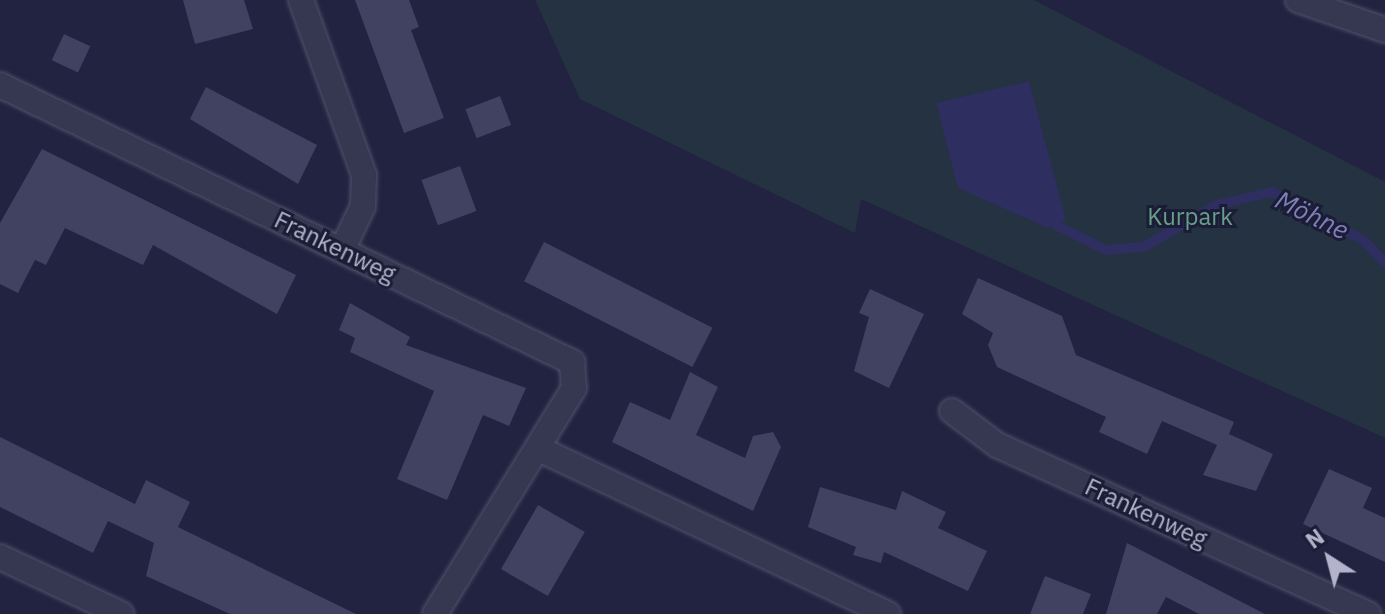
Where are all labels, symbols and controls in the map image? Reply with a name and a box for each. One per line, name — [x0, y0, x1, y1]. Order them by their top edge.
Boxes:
water label: Möhne — [1270, 184, 1354, 246]
park label: Kurpark — [1147, 203, 1233, 231]
street label: Frankenweg — [270, 205, 400, 289]
street label: Frankenweg — [1080, 472, 1212, 554]
north arrow — [1289, 518, 1369, 598]
text: N — [1300, 522, 1330, 555]

